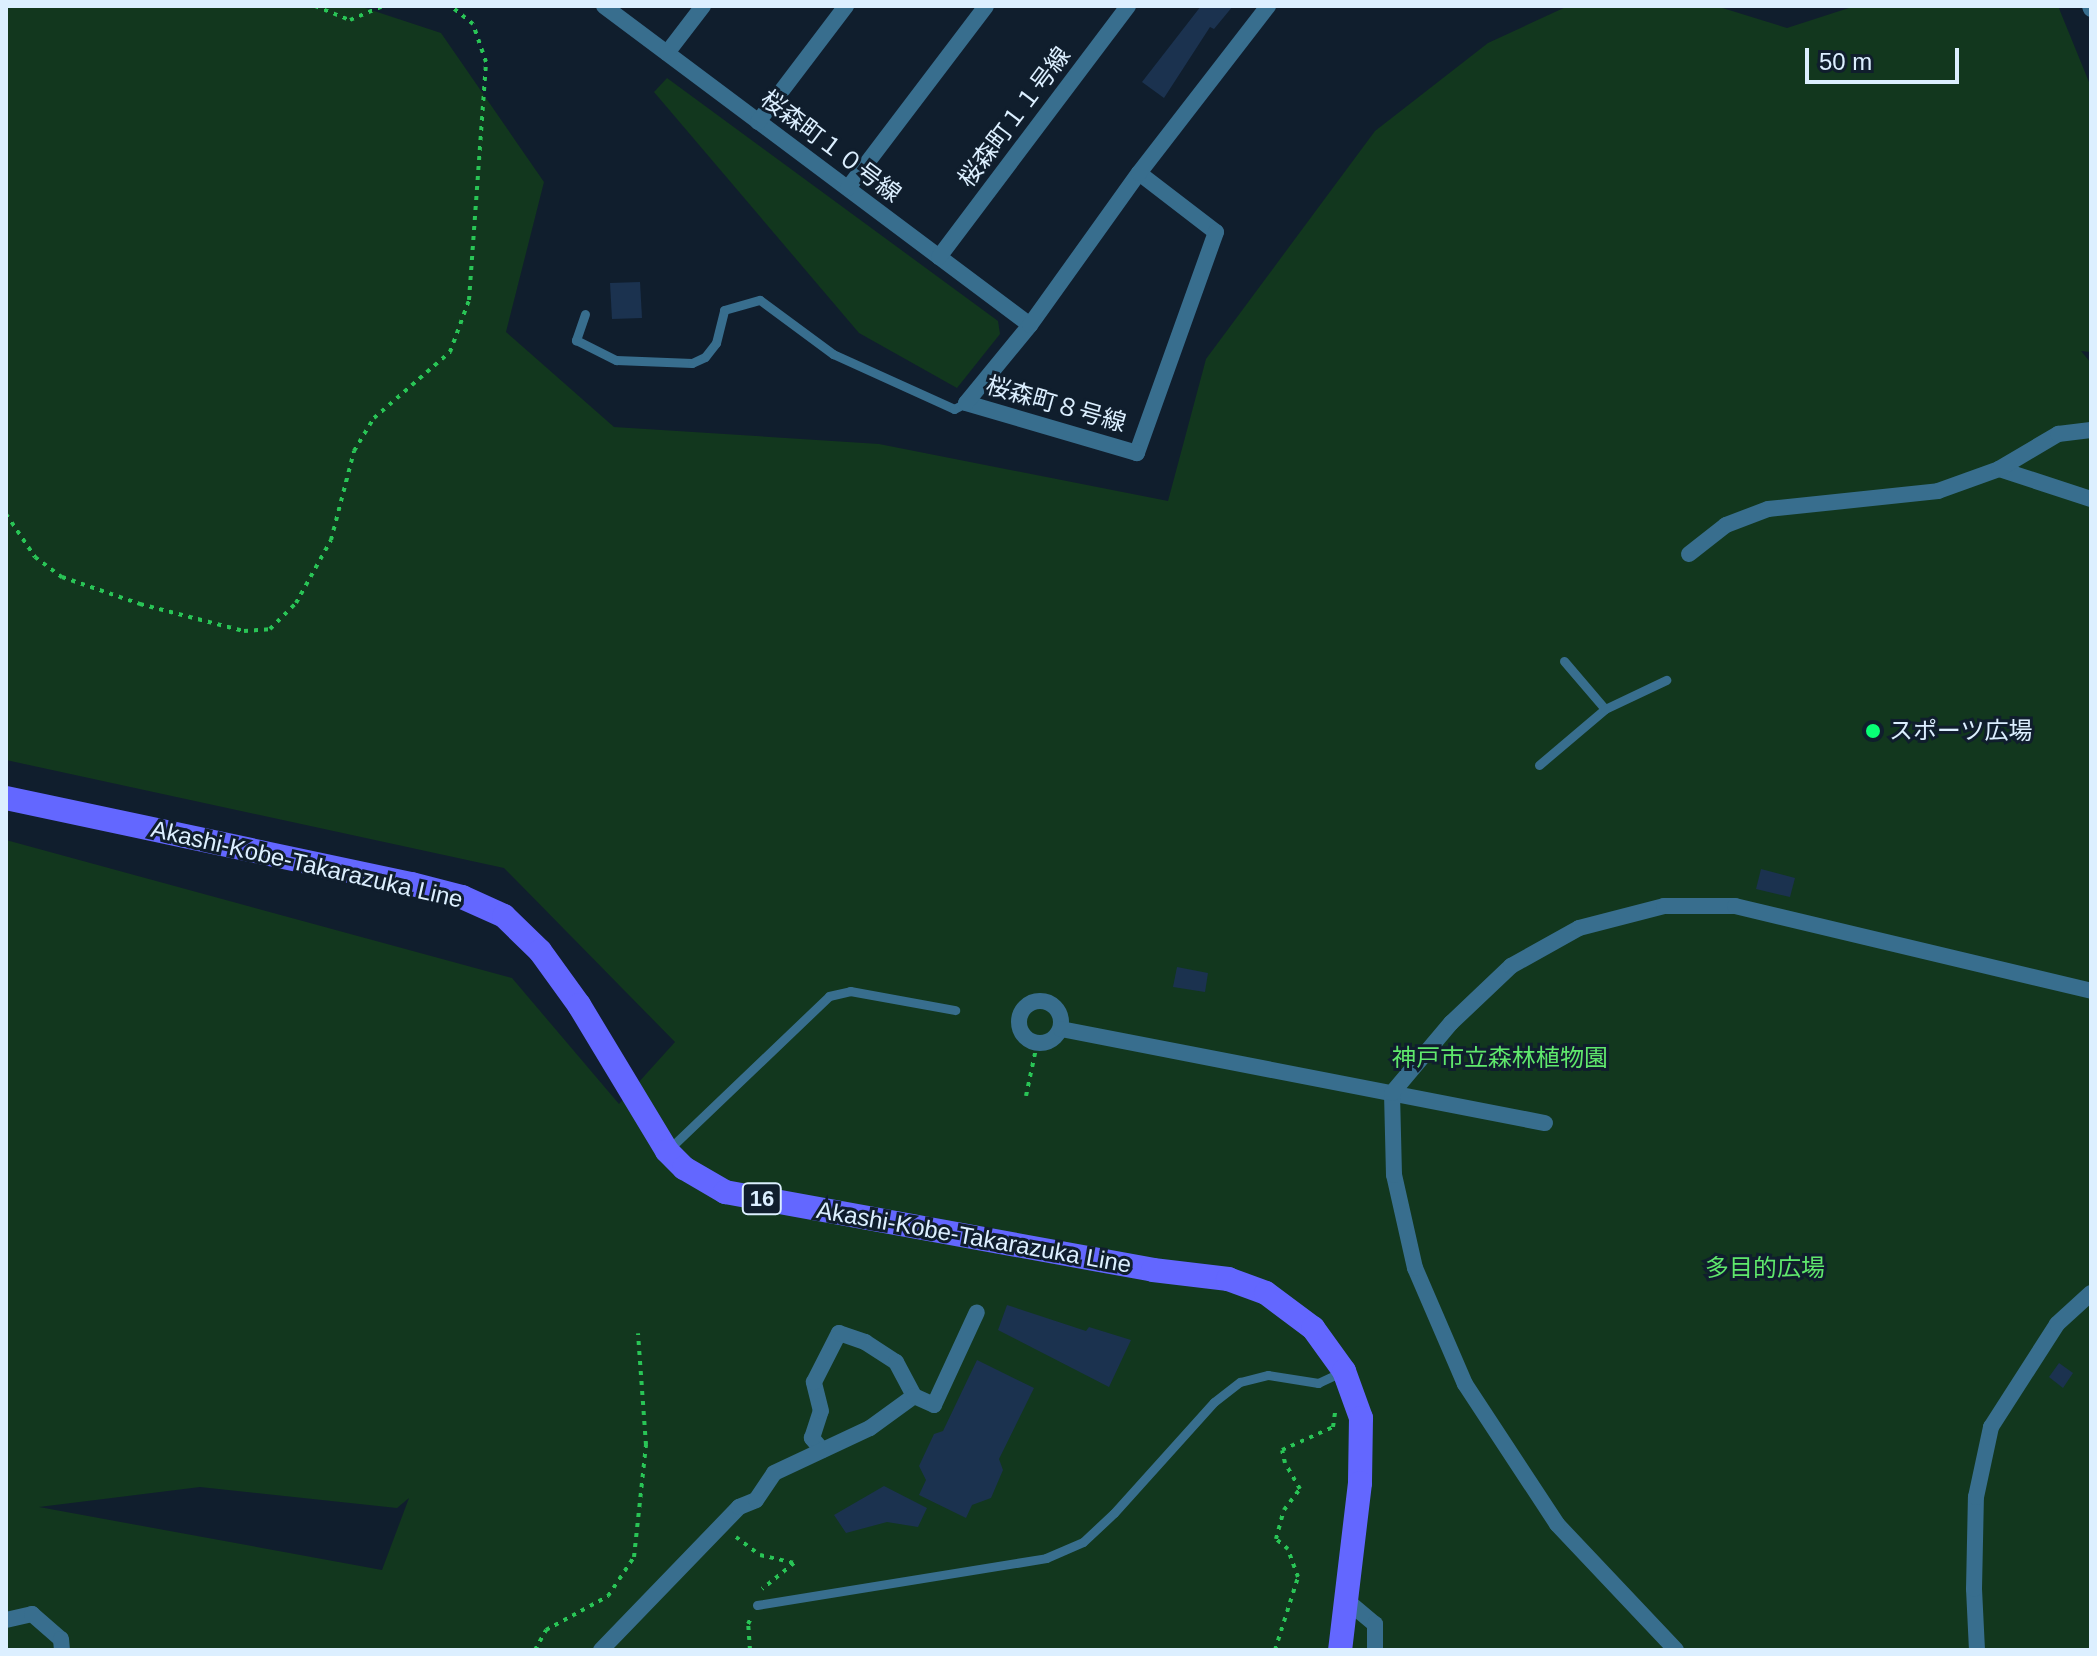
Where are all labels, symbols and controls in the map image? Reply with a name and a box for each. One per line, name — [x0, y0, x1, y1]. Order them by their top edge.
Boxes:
scale bar — [1809, 32, 1963, 82]
street label: 桜森町１１号線 — [952, 41, 1076, 193]
text: 50 m — [1819, 48, 1872, 75]
street label: 桜森町１０号線 — [755, 84, 907, 208]
street label: 桜森町８号線 — [983, 370, 1129, 438]
place label: スポーツ広場 — [1889, 717, 2033, 745]
marker: スポーツ広場 — [1864, 722, 1882, 740]
street label: Akashi-Kobe-Takarazuka Line — [148, 814, 466, 914]
park label: 神戸市立森林植物園 — [1392, 1044, 1608, 1072]
road number: 16 — [740, 1181, 784, 1217]
street label: Akashi-Kobe-Takarazuka Line — [814, 1195, 1134, 1279]
park label: 多目的広場 — [1705, 1254, 1825, 1282]

